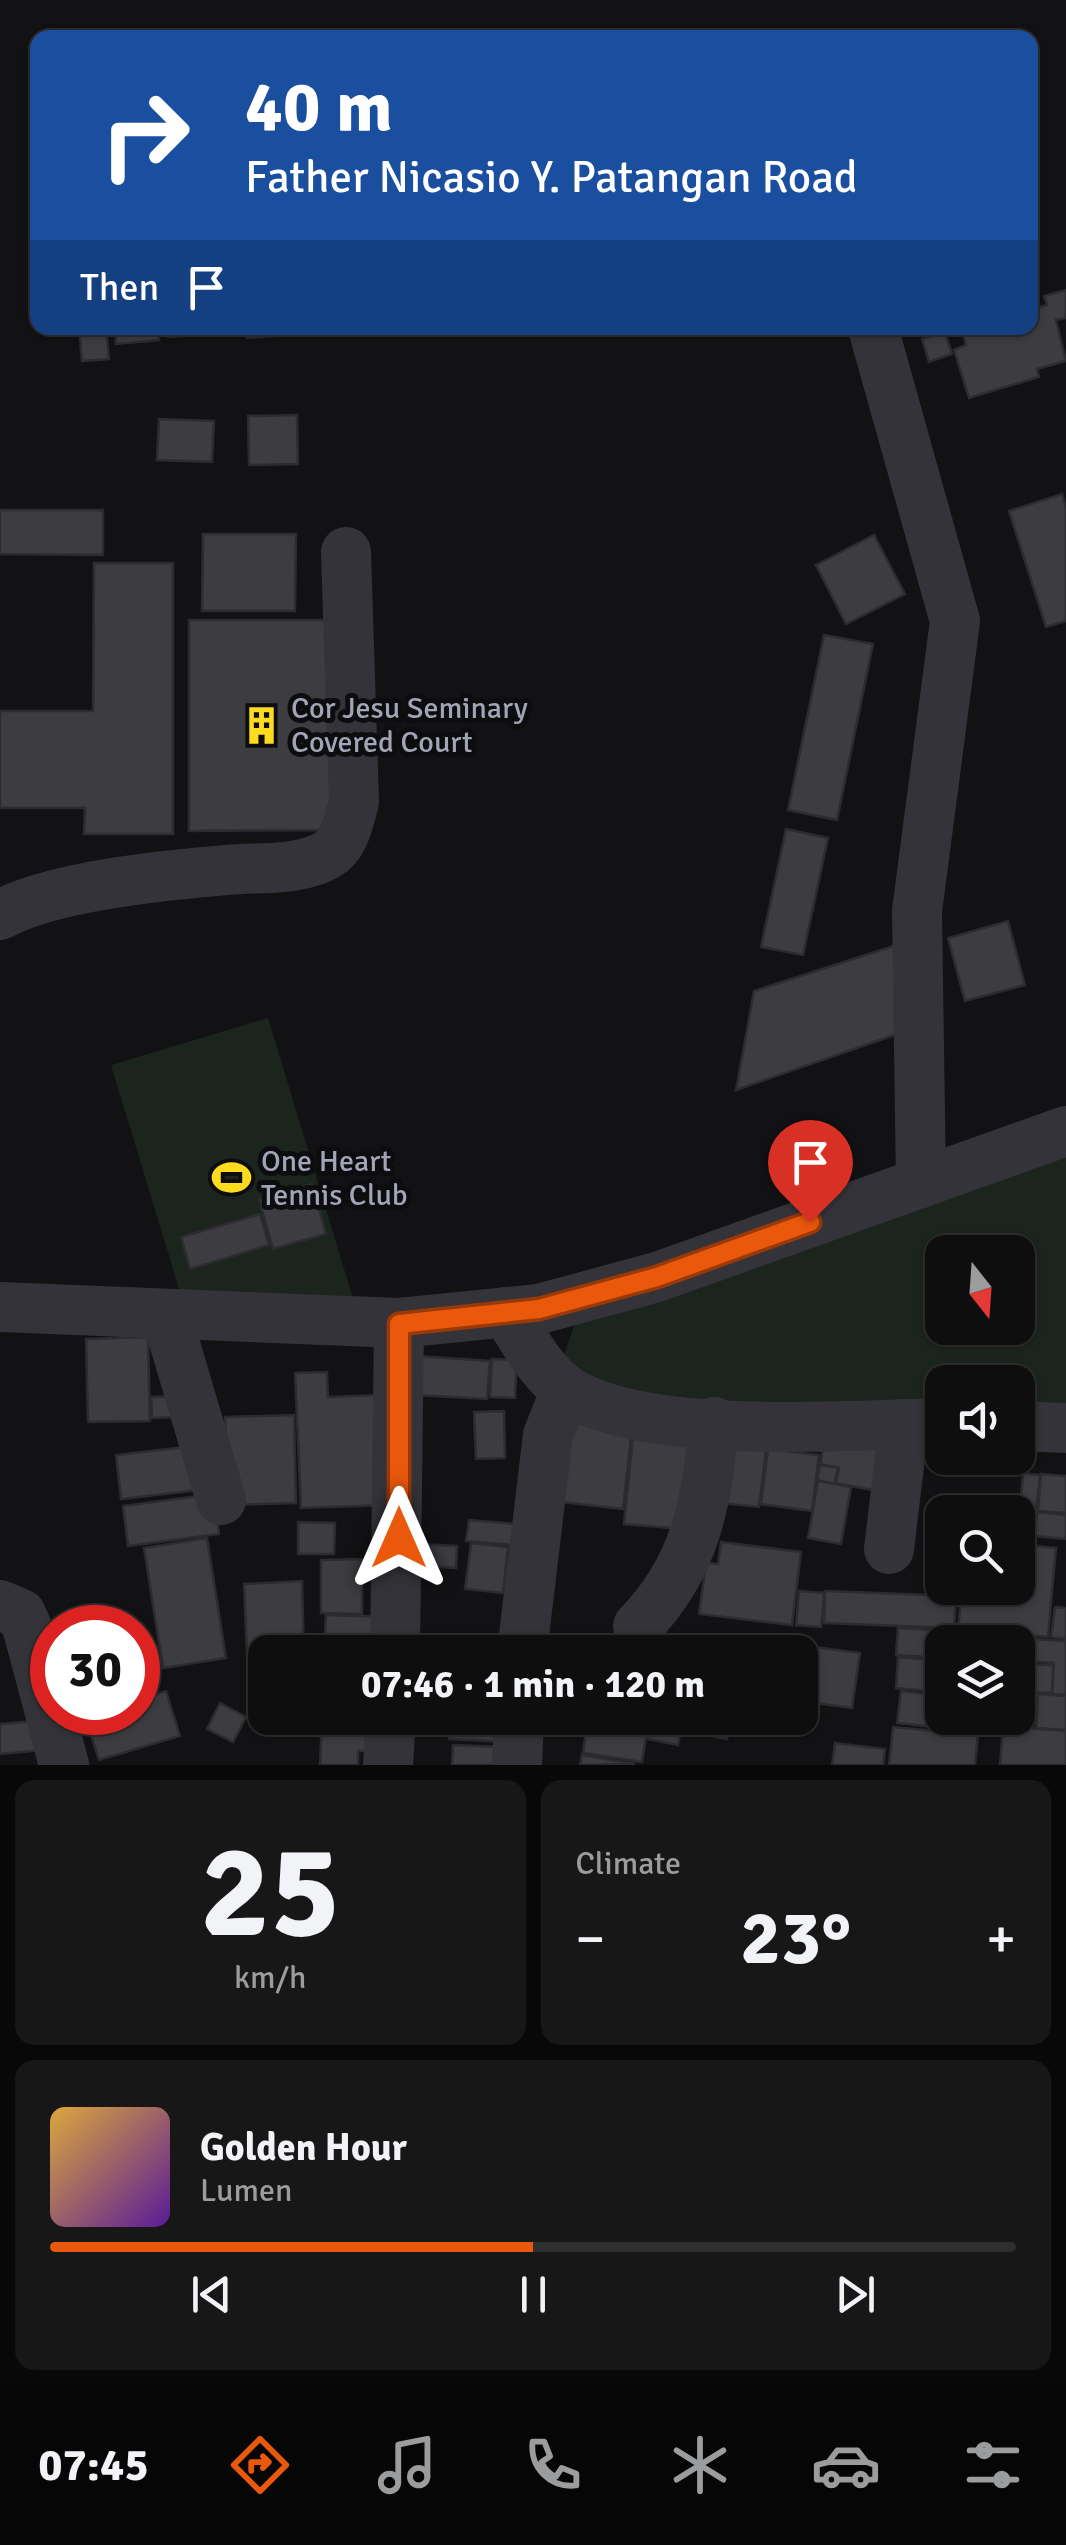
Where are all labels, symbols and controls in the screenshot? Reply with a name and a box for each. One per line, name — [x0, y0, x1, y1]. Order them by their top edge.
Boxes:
text: 40 m — [245, 64, 393, 150]
icon: right — [80, 70, 210, 200]
text: Father Nicasio Y. Patangan Road — [245, 150, 858, 205]
icon: arrive — [179, 260, 234, 315]
text: Then — [80, 264, 159, 311]
place label: Cor Jesu Seminary Covered Court — [291, 690, 528, 761]
building icon: Cor Jesu Seminary Covered Court — [240, 704, 282, 746]
pin — [768, 1120, 853, 1223]
icon: arrive — [783, 1135, 838, 1190]
place label: One Heart Tennis Club — [261, 1143, 408, 1214]
sports icon: One Heart Tennis Club — [210, 1157, 252, 1199]
north arrow — [925, 1235, 1035, 1345]
map controls — [925, 1235, 1035, 1735]
button: sound — [925, 1365, 1035, 1475]
position arrow — [347, 1486, 451, 1590]
button: search — [925, 1495, 1035, 1605]
speed limit sign: 30 — [30, 1605, 160, 1735]
button: layers — [925, 1625, 1035, 1735]
text: 07:46 · 1 min · 120 m — [361, 1661, 705, 1708]
text: 25 — [200, 1813, 340, 1973]
text: Climate — [576, 1844, 681, 1883]
text: 23° — [740, 1892, 851, 1985]
text: − — [576, 1905, 605, 1973]
text: + — [986, 1905, 1016, 1973]
text: km/h — [234, 1958, 306, 1997]
text: Golden Hour — [200, 2124, 407, 2171]
text: Lumen — [200, 2171, 292, 2210]
icon: previous — [184, 2267, 239, 2322]
icon: pause — [506, 2267, 561, 2322]
icon: next — [828, 2267, 883, 2322]
icon: directions — [225, 2430, 295, 2500]
icon: music — [372, 2430, 442, 2500]
icon: phone — [518, 2430, 588, 2500]
icon: climate — [665, 2430, 735, 2500]
icon: car — [811, 2430, 881, 2500]
icon: filters — [958, 2430, 1028, 2500]
text: 07:45 — [38, 2438, 149, 2493]

